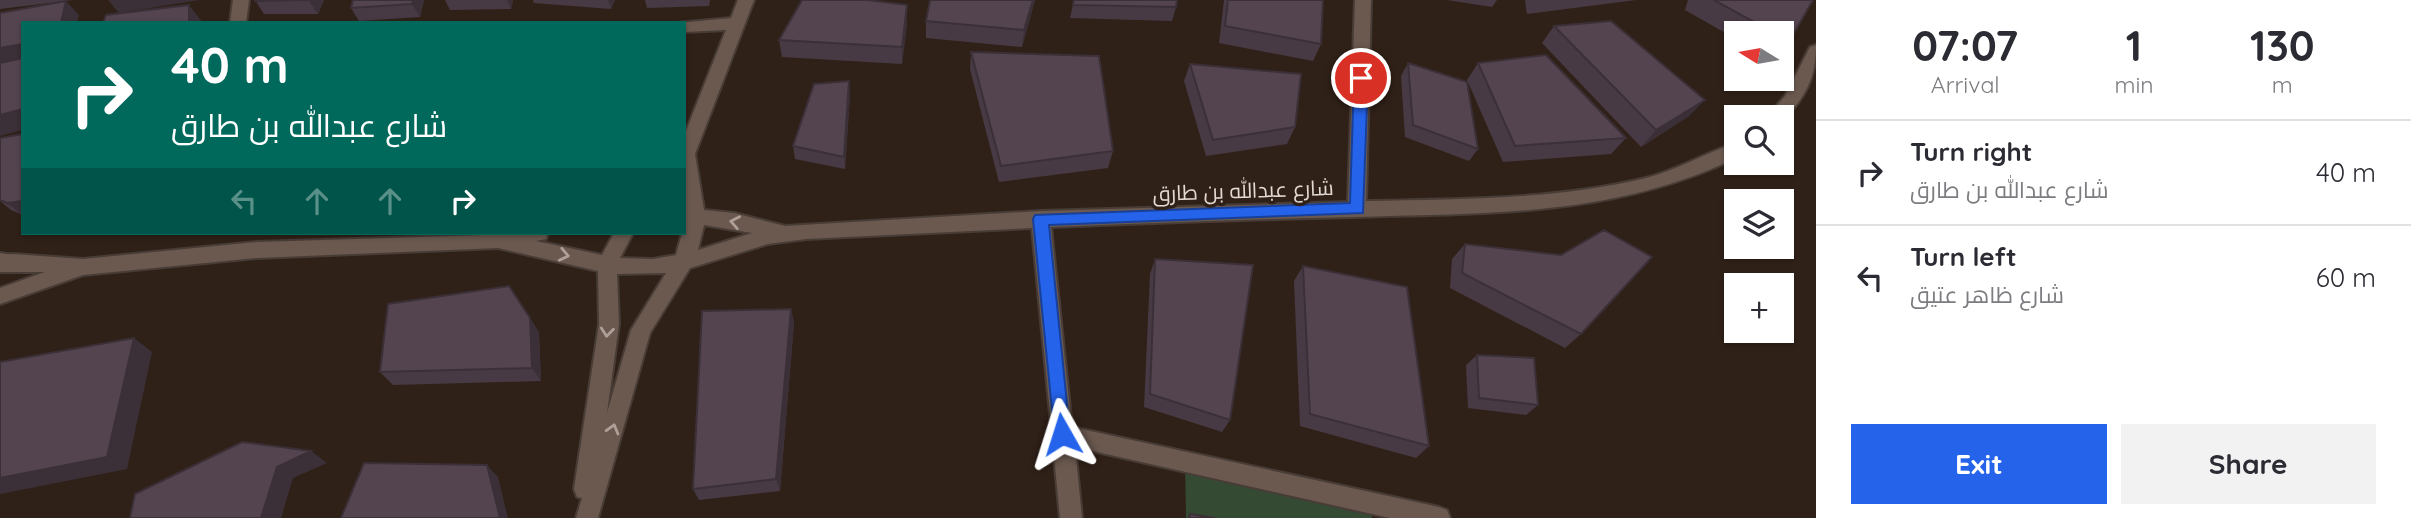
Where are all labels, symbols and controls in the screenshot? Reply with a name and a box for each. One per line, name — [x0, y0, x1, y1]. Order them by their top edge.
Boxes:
text: 07:07 — [1912, 19, 2018, 72]
text: 1 — [2126, 19, 2142, 72]
text: 130 — [2250, 19, 2315, 72]
north arrow — [1724, 21, 1794, 91]
map controls — [1724, 21, 1794, 343]
text: 40 m — [171, 34, 289, 95]
pin — [1331, 48, 1391, 108]
icon: right — [56, 49, 147, 140]
icon: arrive — [1342, 59, 1380, 97]
text: Arrival — [1931, 70, 2000, 99]
text: min — [2114, 70, 2154, 99]
text: m — [2272, 70, 2293, 99]
text: شارع عبدالله بن طارق — [171, 105, 447, 145]
button: search — [1724, 105, 1794, 175]
text: Turn right — [1910, 135, 2032, 168]
icon: right — [1851, 154, 1889, 192]
text: 40 m — [2316, 156, 2376, 189]
street label: شارع عبدالله بن طارق — [1152, 174, 1334, 208]
text: شارع عبدالله بن طارق — [1910, 175, 2109, 204]
icon: left — [225, 182, 263, 220]
icon: ahead — [298, 182, 336, 220]
icon: ahead — [371, 182, 409, 220]
icon: right — [444, 182, 482, 220]
button: layers — [1724, 189, 1794, 259]
one-way arrow — [729, 215, 741, 230]
text: Turn left — [1910, 240, 2017, 273]
one-way arrow — [558, 246, 570, 261]
icon: left — [1851, 259, 1889, 297]
text: 60 m — [2316, 261, 2376, 294]
button: + — [1724, 273, 1794, 343]
text: شارع ظاهر عتيق — [1910, 280, 2064, 309]
one-way arrow — [600, 327, 615, 338]
position arrow — [1025, 397, 1099, 471]
one-way arrow — [604, 423, 619, 435]
button: Exit — [1851, 424, 2107, 504]
button: Share — [2121, 424, 2376, 504]

